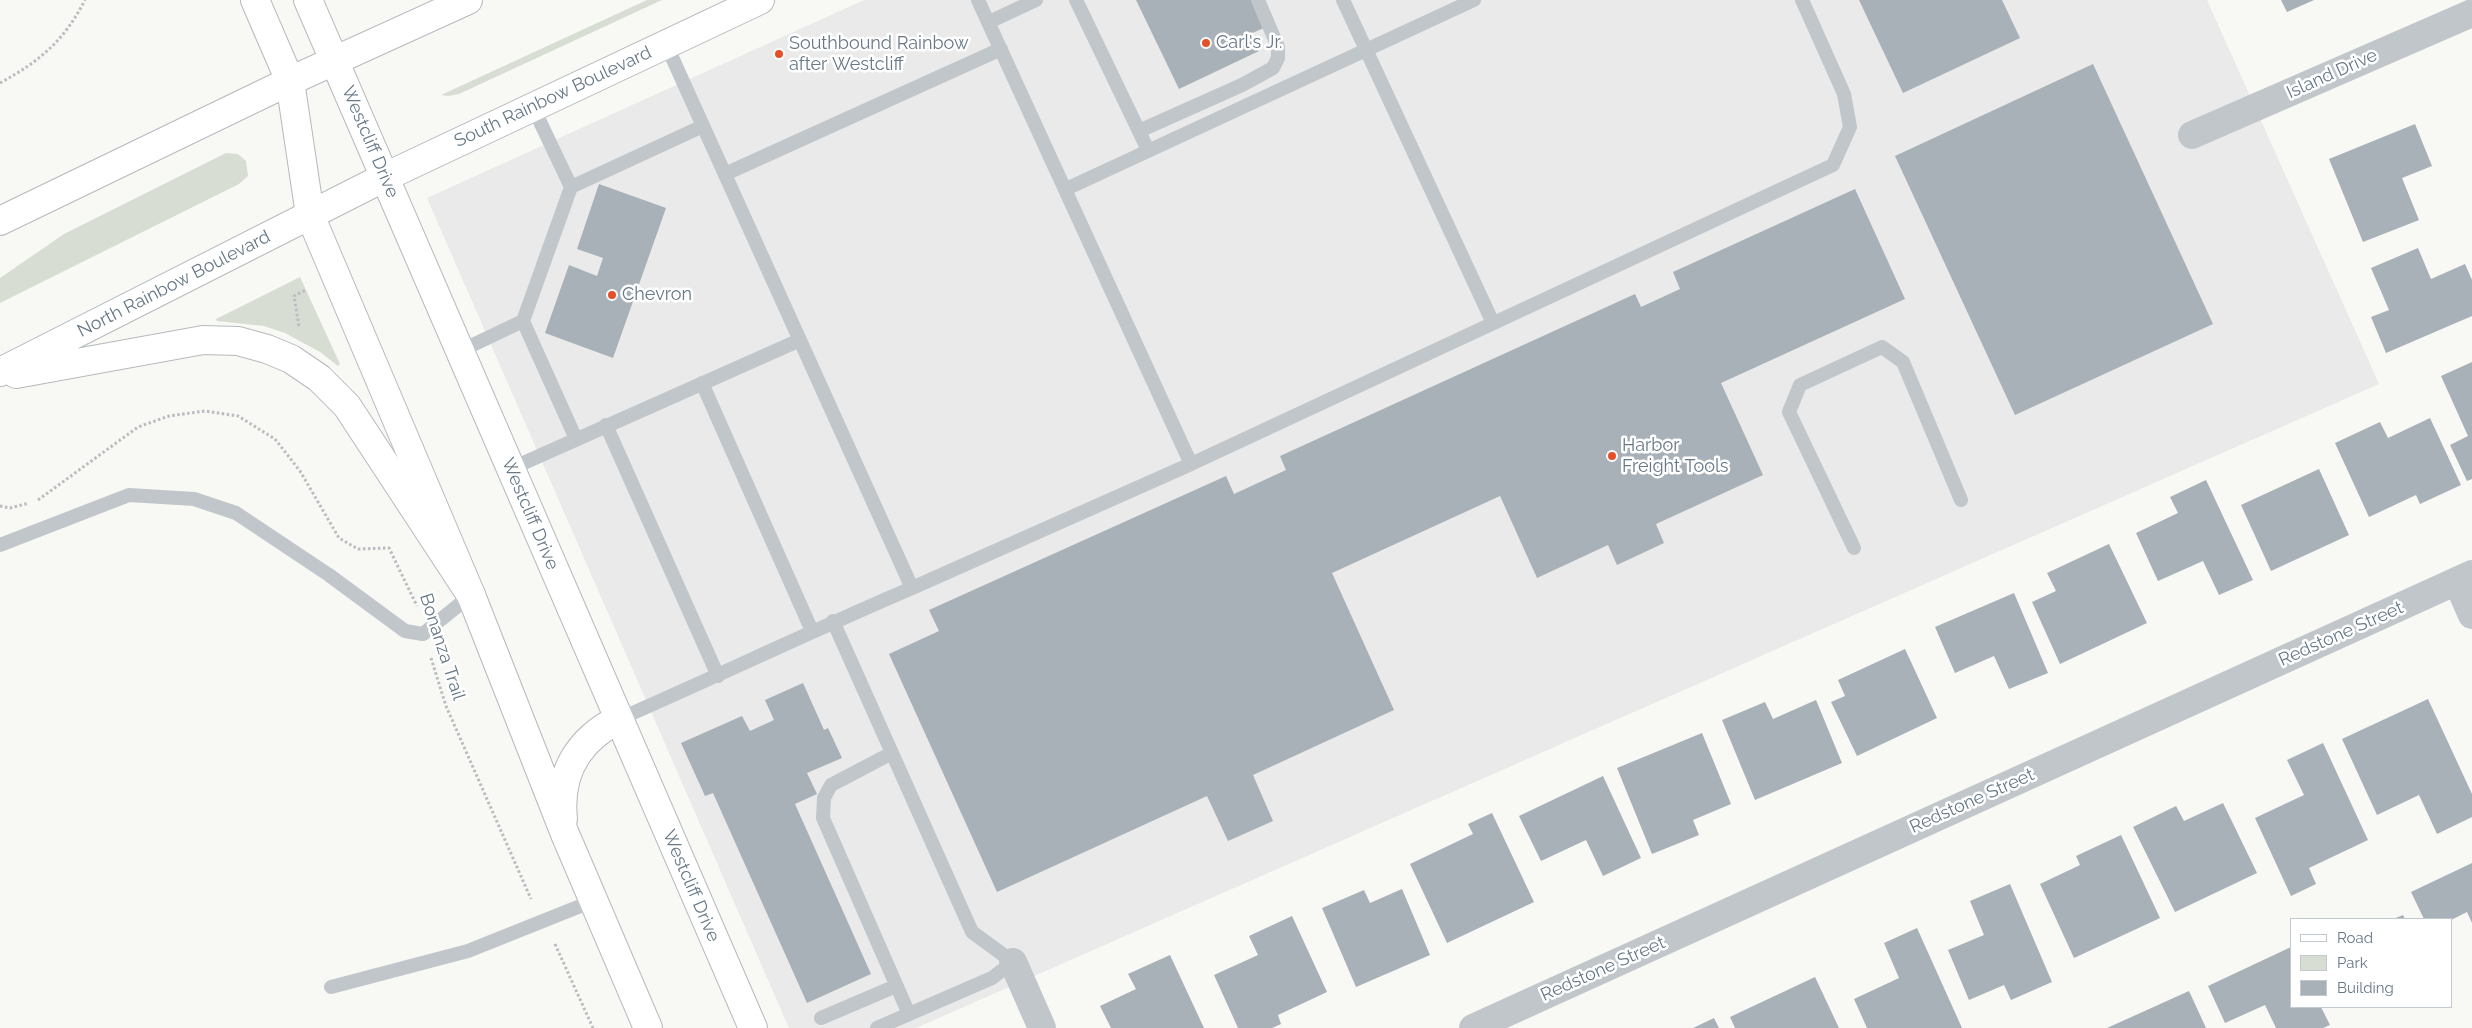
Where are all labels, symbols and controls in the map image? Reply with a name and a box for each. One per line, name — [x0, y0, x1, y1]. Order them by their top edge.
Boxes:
place label: Carl's Jr. — [1216, 32, 1282, 54]
place label: Southbound Rainbow after Westcliff — [789, 33, 969, 76]
marker: Carl's Jr. — [1200, 37, 1212, 49]
street label: South Rainbow Boulevard — [451, 42, 655, 152]
street label: Island Drive — [2283, 44, 2381, 104]
marker: Southbound Rainbow after Westcliff — [773, 48, 785, 60]
street label: Westcliff Drive — [337, 83, 403, 201]
street label: North Rainbow Boulevard — [74, 226, 274, 342]
place label: Chevron — [622, 284, 692, 306]
marker: Chevron — [606, 289, 618, 301]
place label: Harbor Freight Tools — [1622, 435, 1729, 478]
marker: Harbor Freight Tools — [1606, 450, 1618, 462]
street label: Westcliff Drive — [497, 455, 563, 573]
street label: Bonanza Trail — [415, 591, 469, 703]
street label: Redstone Street — [2275, 597, 2407, 671]
street label: Redstone Street — [1906, 764, 2038, 838]
street label: Westcliff Drive — [658, 827, 724, 945]
legend — [2290, 918, 2452, 1008]
text: Road — [2337, 929, 2373, 947]
street label: Redstone Street — [1537, 932, 1669, 1006]
text: Park — [2337, 954, 2368, 972]
text: Building — [2337, 979, 2394, 997]

